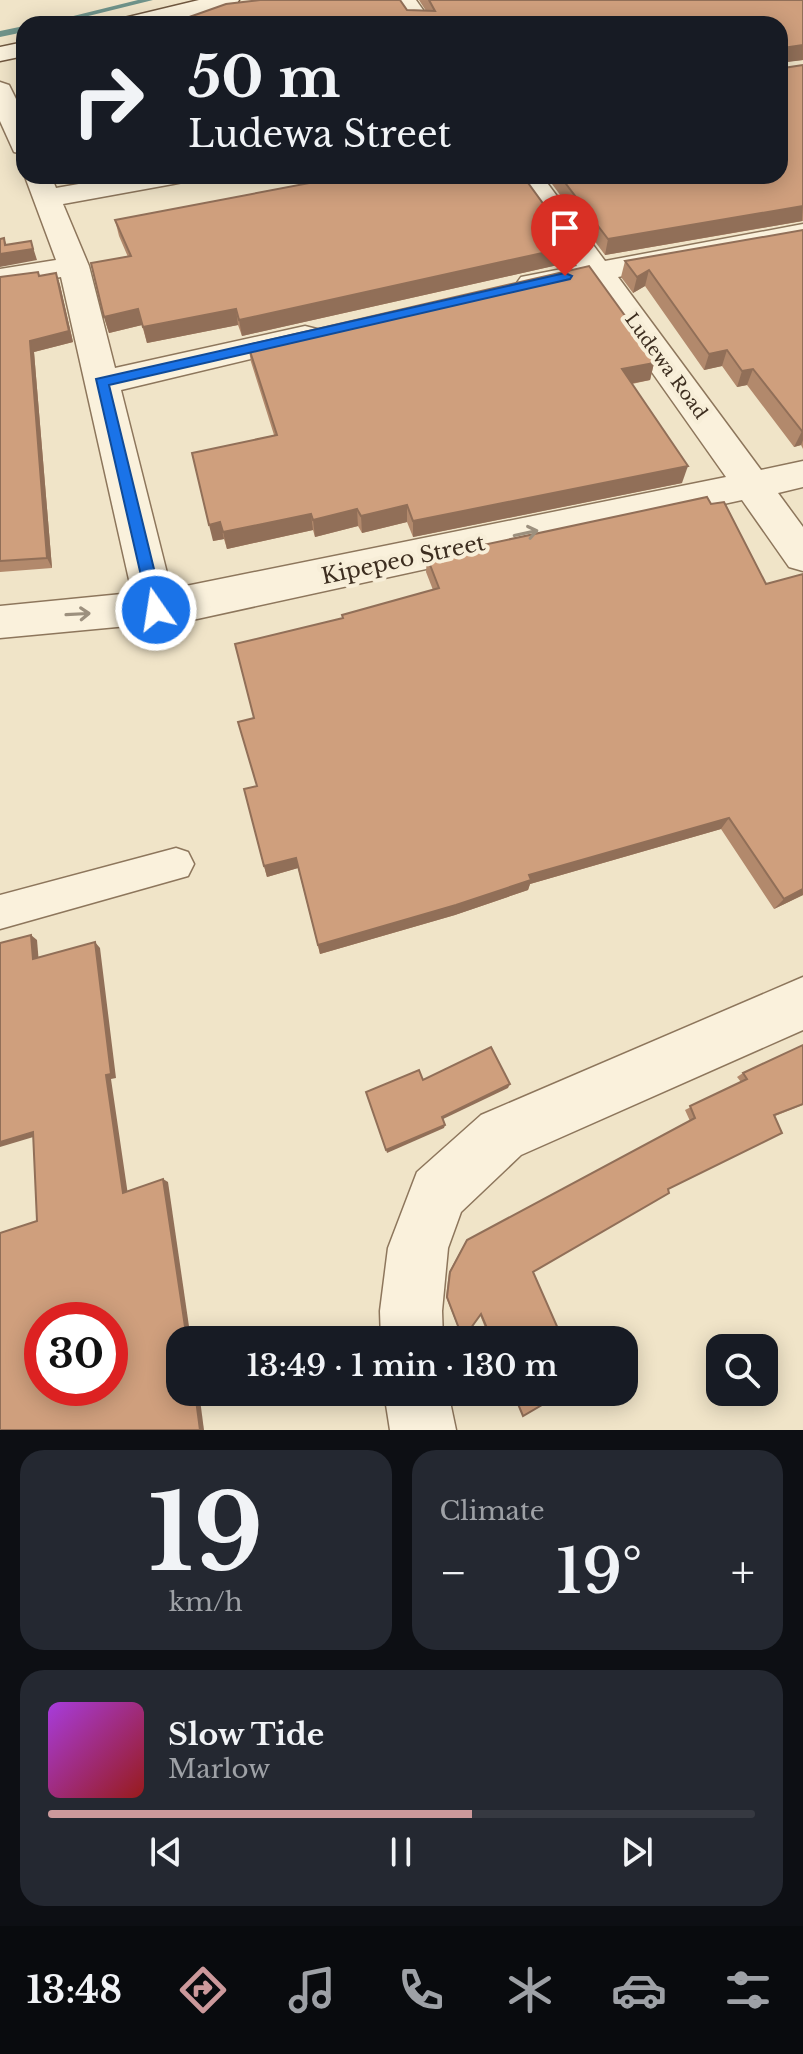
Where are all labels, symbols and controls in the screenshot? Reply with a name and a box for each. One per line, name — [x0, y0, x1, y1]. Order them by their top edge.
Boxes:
text: 50 m — [188, 43, 340, 112]
icon: right — [56, 48, 160, 152]
text: Ludewa Street — [188, 112, 451, 157]
pin — [531, 194, 599, 276]
icon: arrive — [543, 206, 587, 250]
street label: Ludewa Road — [620, 309, 712, 423]
one-way arrow — [512, 525, 538, 540]
street label: Kipepeo Street — [319, 529, 488, 590]
position arrow — [114, 568, 198, 652]
one-way arrow — [64, 606, 91, 621]
speed limit sign: 30 — [24, 1302, 128, 1406]
map controls — [706, 1334, 778, 1406]
button: search — [706, 1334, 778, 1406]
text: 13:49 · 1 min · 130 m — [246, 1347, 558, 1384]
text: 19 — [148, 1469, 263, 1598]
text: Climate — [440, 1495, 545, 1527]
text: 19° — [556, 1535, 642, 1609]
text: − — [440, 1545, 467, 1600]
text: + — [731, 1545, 755, 1600]
text: km/h — [169, 1586, 243, 1618]
text: Slow Tide — [168, 1716, 324, 1753]
text: Marlow — [168, 1753, 270, 1785]
icon: previous — [144, 1830, 188, 1874]
icon: pause — [379, 1830, 423, 1874]
icon: next — [615, 1830, 659, 1874]
icon: directions — [175, 1962, 231, 2018]
icon: music — [284, 1962, 340, 2018]
icon: phone — [393, 1962, 449, 2018]
icon: climate — [502, 1962, 558, 2018]
icon: car — [611, 1962, 667, 2018]
icon: filters — [720, 1962, 776, 2018]
text: 13:48 — [27, 1968, 122, 2013]

